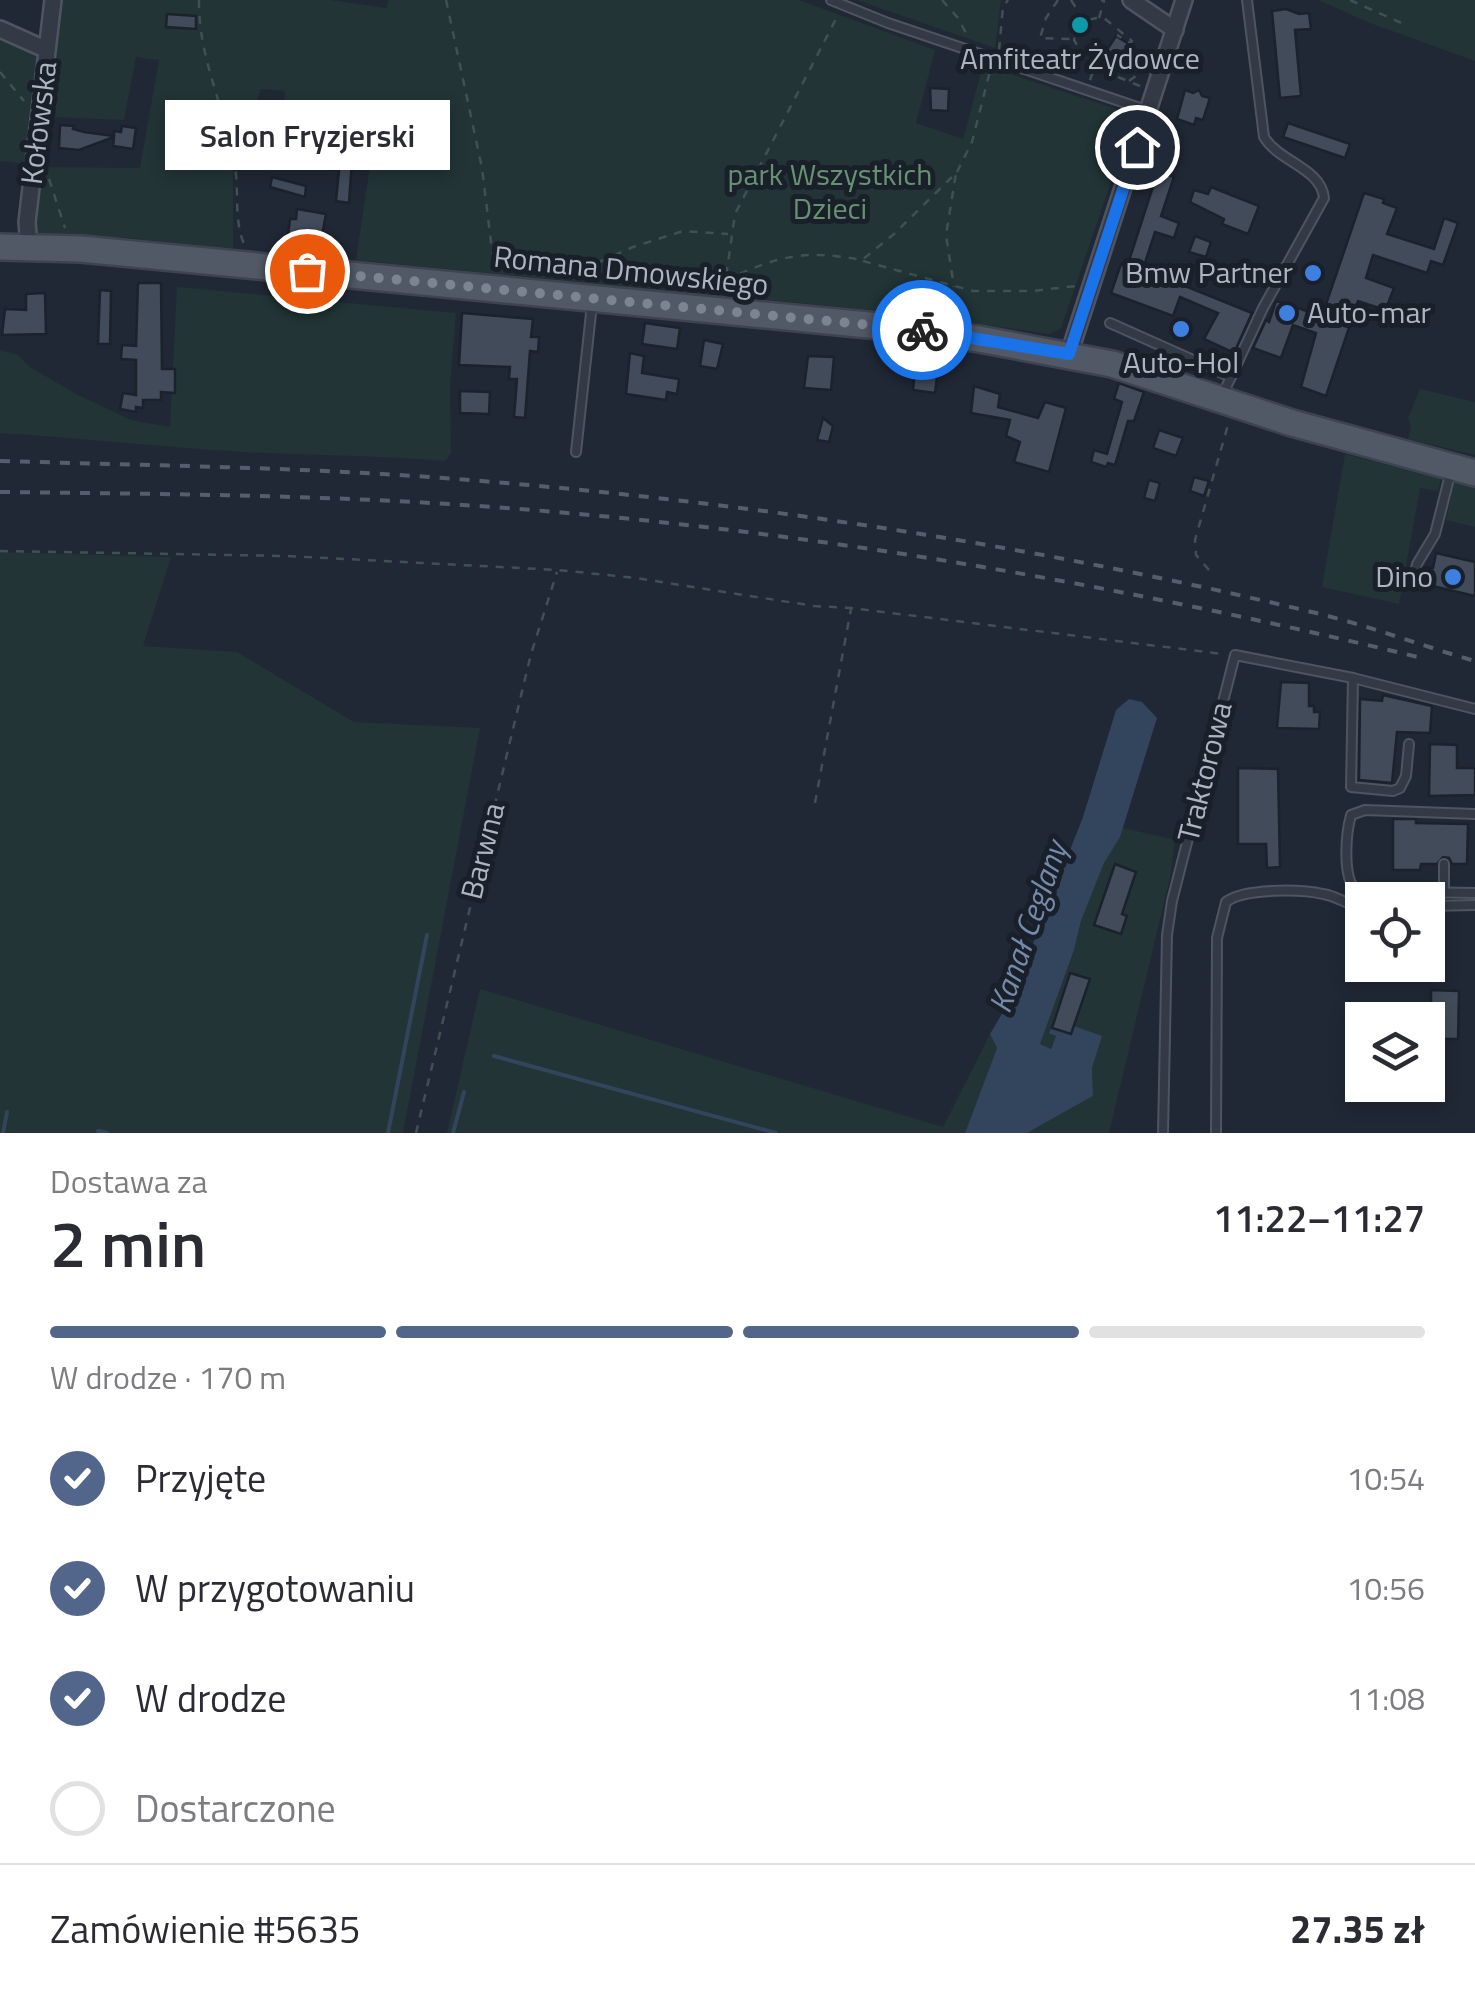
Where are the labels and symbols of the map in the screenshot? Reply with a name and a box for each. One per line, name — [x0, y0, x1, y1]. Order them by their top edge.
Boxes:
marker: Amfiteatr Żydowce — [1069, 14, 1091, 36]
place label: Amfiteatr Żydowce — [960, 35, 1200, 81]
street label: Kołowska — [8, 59, 68, 187]
callout: Salon Fryzjerski — [164, 101, 450, 171]
pin — [1095, 105, 1180, 190]
park label: park Wszystkich Dzieci — [728, 151, 932, 231]
pin — [265, 229, 350, 314]
street label: Romana Dmowskiego — [491, 233, 771, 307]
place label: Bmw Partner — [1125, 249, 1293, 295]
marker: Bmw Partner — [1302, 262, 1324, 284]
courier — [872, 280, 972, 380]
place label: Auto-mar — [1307, 289, 1431, 335]
marker: Auto-mar — [1276, 302, 1298, 324]
marker: Auto-Hol — [1170, 318, 1192, 340]
place label: Auto-Hol — [1123, 339, 1239, 385]
place label: Dino — [1375, 553, 1433, 599]
marker: Dino — [1442, 566, 1464, 588]
street label: Traktorowa — [1164, 697, 1244, 847]
street label: Barwna — [448, 798, 516, 904]
water label: Kanał Ceglany — [975, 831, 1080, 1019]

